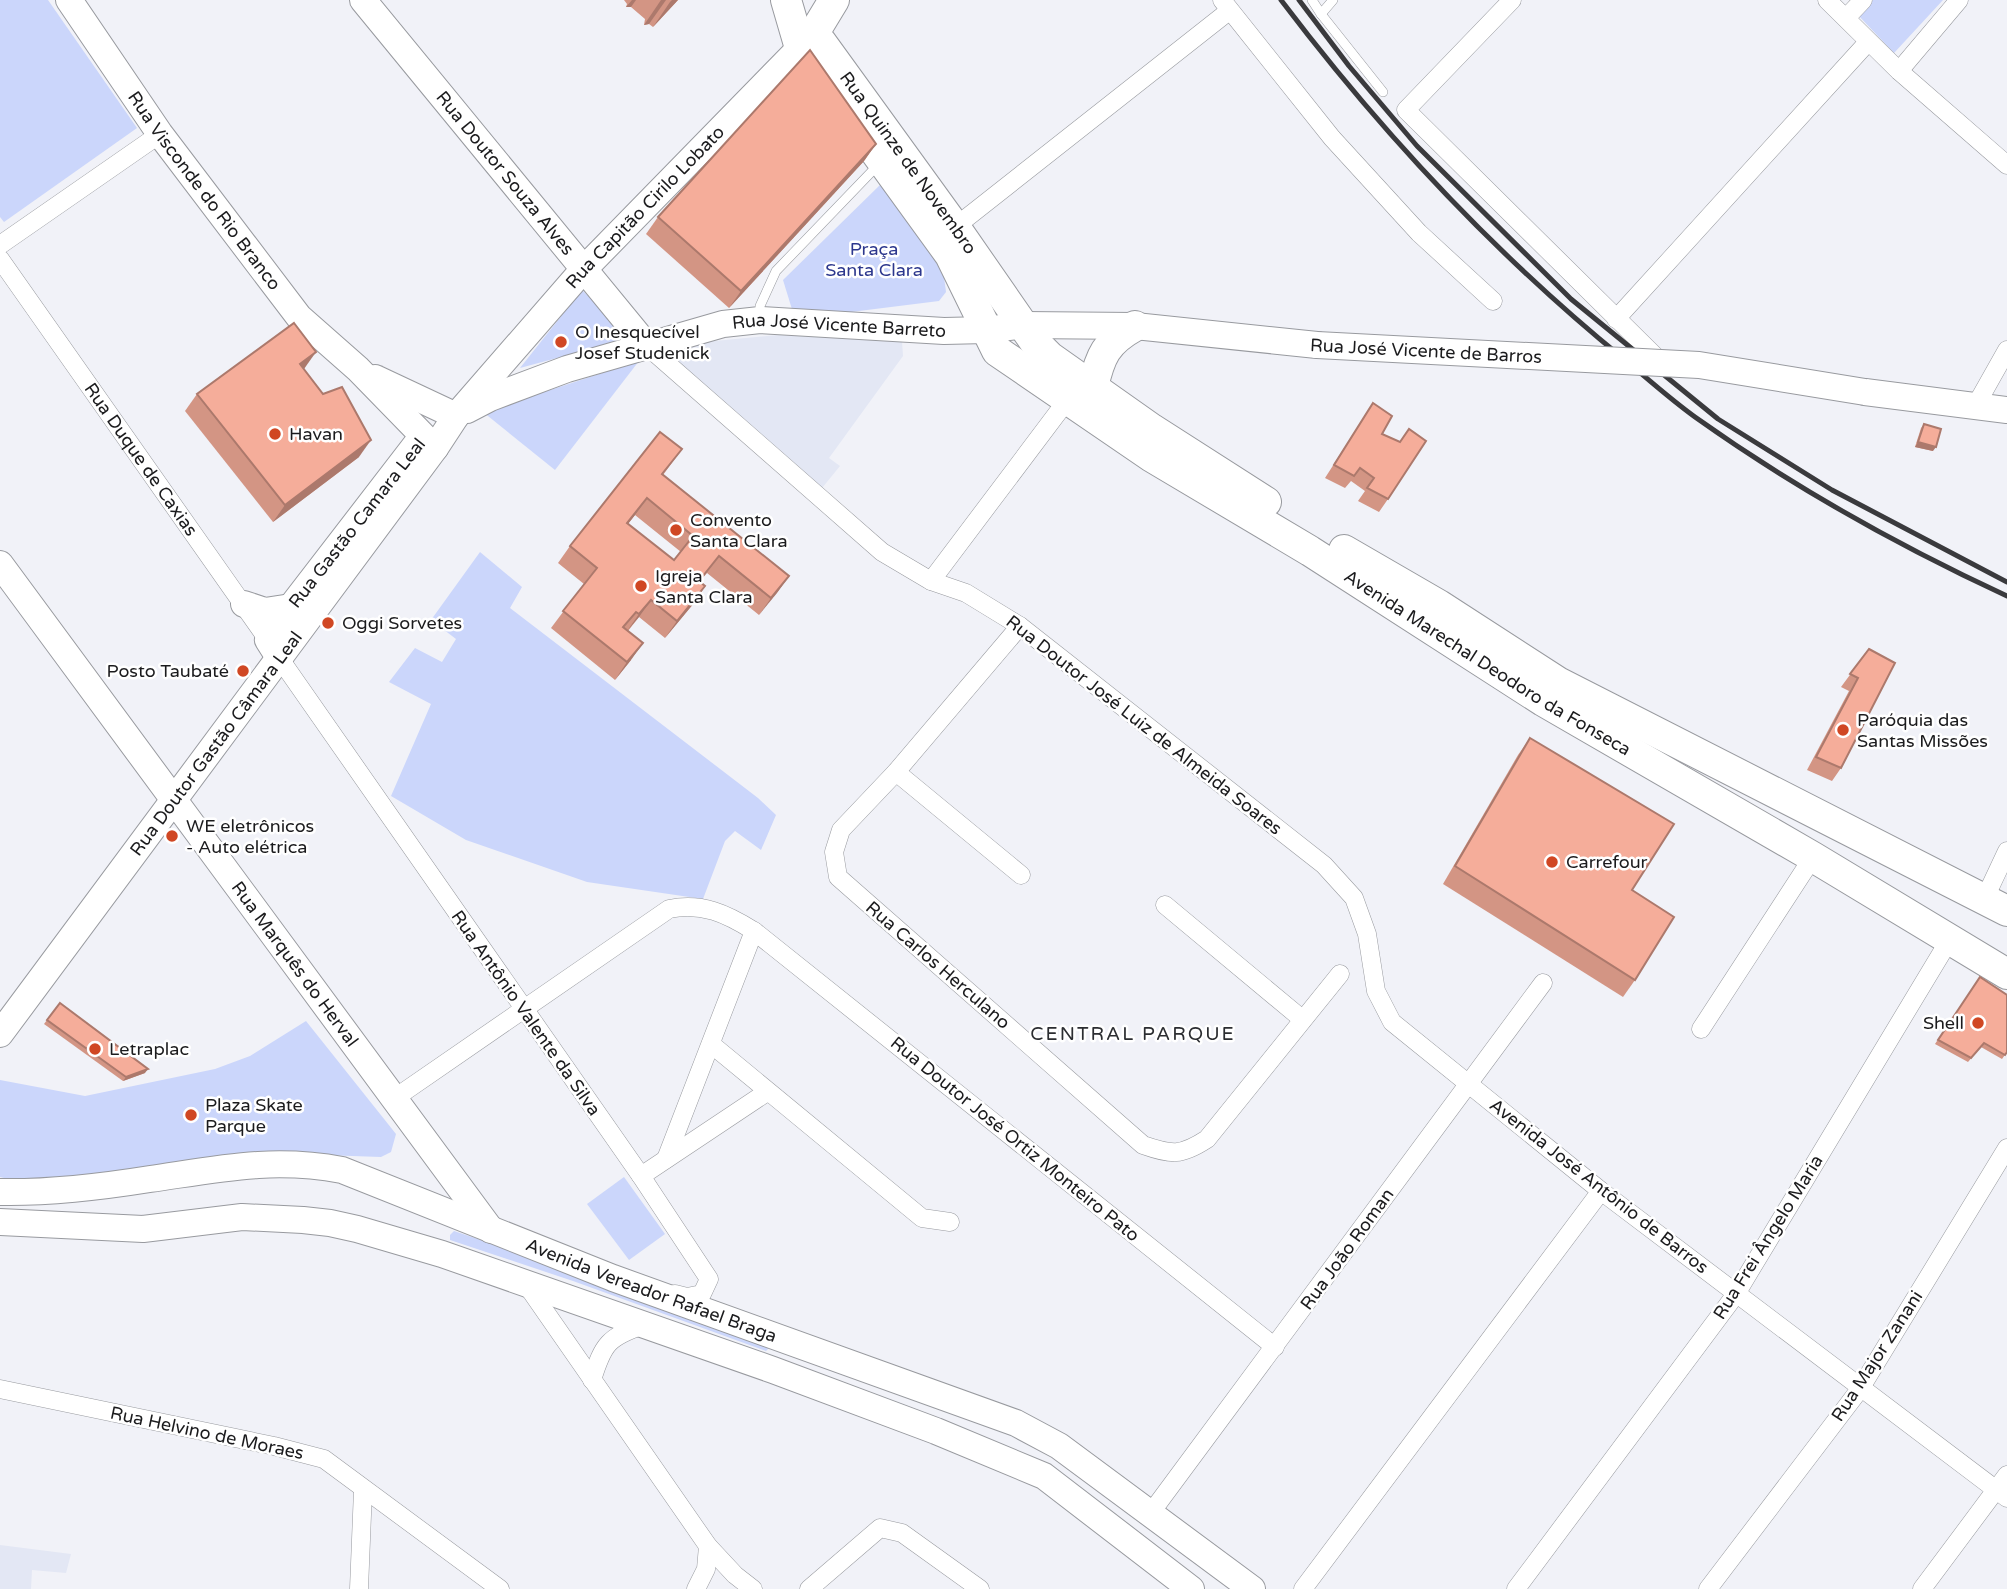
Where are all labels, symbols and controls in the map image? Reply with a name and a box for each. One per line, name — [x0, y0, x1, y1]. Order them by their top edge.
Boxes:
street label: Rua Quinze de Novembro — [835, 67, 981, 258]
street label: Rua Visconde do Rio Branco — [123, 87, 286, 295]
street label: Rua Doutor Souza Alves — [431, 87, 579, 260]
street label: Rua Capitão Cirilo Lobato — [561, 121, 729, 293]
park label: Praça Santa Clara — [825, 238, 923, 281]
street label: Rua José Vicente Barreto — [731, 309, 947, 342]
place label: O Inesquecível Josef Studenick — [575, 321, 710, 364]
marker: O Inesquecível Josef Studenick — [553, 334, 569, 350]
street label: Rua José Vicente de Barros — [1309, 334, 1543, 368]
street label: Rua Duque de Caxias — [80, 379, 202, 540]
place label: Havan — [289, 423, 343, 445]
marker: Havan — [267, 426, 283, 442]
street label: Rua Gastão Camara Leal — [284, 434, 430, 612]
place label: Convento Santa Clara — [690, 509, 788, 552]
marker: Convento Santa Clara — [668, 522, 684, 538]
place label: Igreja Santa Clara — [655, 565, 753, 608]
street label: Avenida Marechal Deodoro da Fonseca — [1340, 565, 1635, 760]
marker: Igreja Santa Clara — [633, 578, 649, 594]
street label: Rua Doutor José Luiz de Almeida Soares — [1002, 610, 1286, 840]
place label: Oggi Sorvetes — [342, 612, 462, 634]
marker: Oggi Sorvetes — [320, 615, 336, 631]
street label: Rua Doutor Gastão Câmara Leal — [125, 627, 307, 860]
place label: Posto Taubaté — [107, 660, 229, 682]
marker: Posto Taubaté — [235, 663, 251, 679]
place label: Paróquia das Santas Missões — [1857, 709, 1988, 752]
marker: Paróquia das Santas Missões — [1835, 722, 1851, 738]
place label: WE eletrônicos - Auto elétrica — [186, 815, 314, 858]
marker: WE eletrônicos - Auto elétrica — [164, 828, 180, 844]
place label: Carrefour — [1566, 851, 1648, 873]
marker: Carrefour — [1544, 854, 1560, 870]
street label: Rua Marquês do Herval — [227, 877, 363, 1051]
street label: Rua Carlos Herculano — [861, 896, 1015, 1034]
street label: Rua Antônio Valente da Silva — [447, 906, 605, 1120]
place label: Shell — [1923, 1012, 1964, 1034]
marker: Shell — [1970, 1015, 1986, 1031]
district label: CENTRAL PARQUE — [1030, 1023, 1236, 1045]
street label: Rua Doutor José Ortiz Monteiro Pato — [886, 1032, 1144, 1246]
place label: Letraplac — [109, 1038, 189, 1060]
marker: Letraplac — [87, 1041, 103, 1057]
place label: Plaza Skate Parque — [205, 1094, 303, 1137]
street label: Avenida José Antônio de Barros — [1485, 1094, 1713, 1278]
marker: Plaza Skate Parque — [183, 1107, 199, 1123]
street label: Rua Frei Ângelo Maria — [1708, 1151, 1828, 1323]
street label: Rua João Roman — [1295, 1184, 1399, 1314]
street label: Avenida Vereador Rafael Braga — [523, 1233, 780, 1347]
street label: Rua Major Zanani — [1827, 1287, 1927, 1425]
street label: Rua Helvino de Moraes — [108, 1402, 306, 1464]

